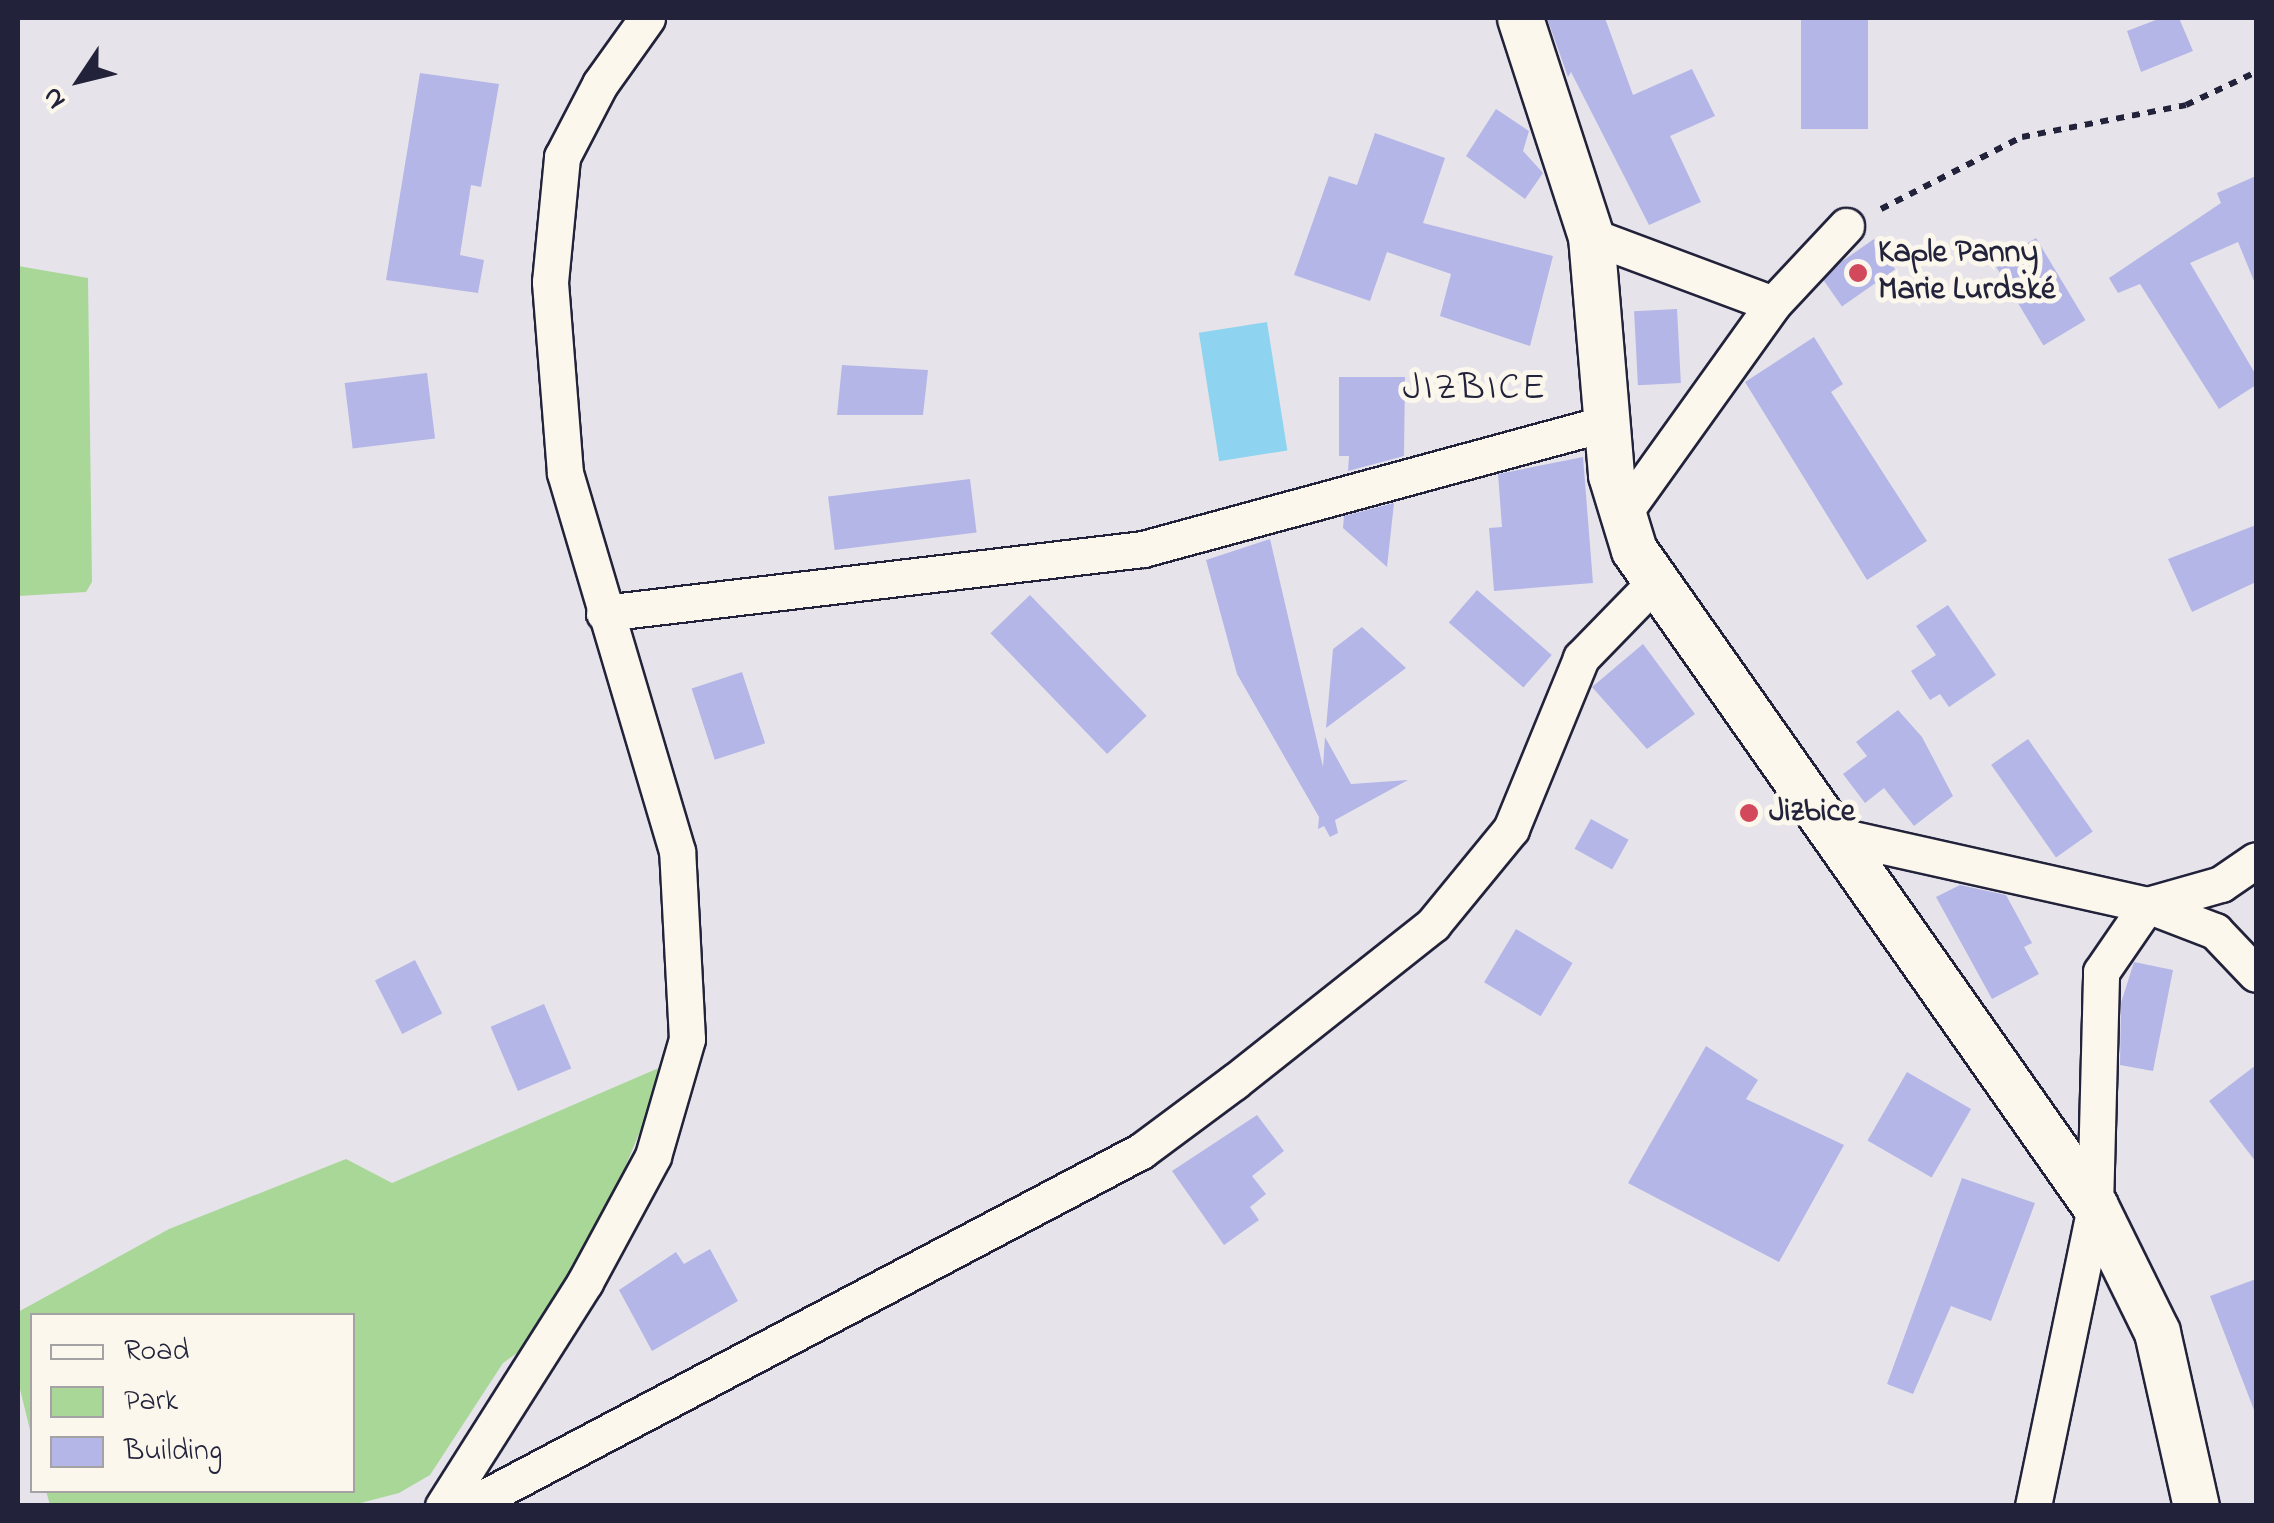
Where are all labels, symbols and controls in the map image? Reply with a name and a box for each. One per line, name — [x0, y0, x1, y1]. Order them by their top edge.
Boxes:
north arrow — [30, 30, 130, 130]
text: N — [33, 78, 77, 117]
place label: Kaple Panny Marie Lurdské — [1878, 236, 2055, 311]
marker: Kaple Panny Marie Lurdské — [1847, 262, 1869, 284]
district label: JIZBICE — [1403, 367, 1547, 413]
place label: Jizbice — [1769, 794, 1855, 832]
marker: Jizbice — [1738, 802, 1760, 824]
legend — [30, 1313, 355, 1493]
text: Road — [124, 1330, 189, 1374]
text: Park — [124, 1380, 178, 1424]
text: Building — [124, 1430, 222, 1474]

